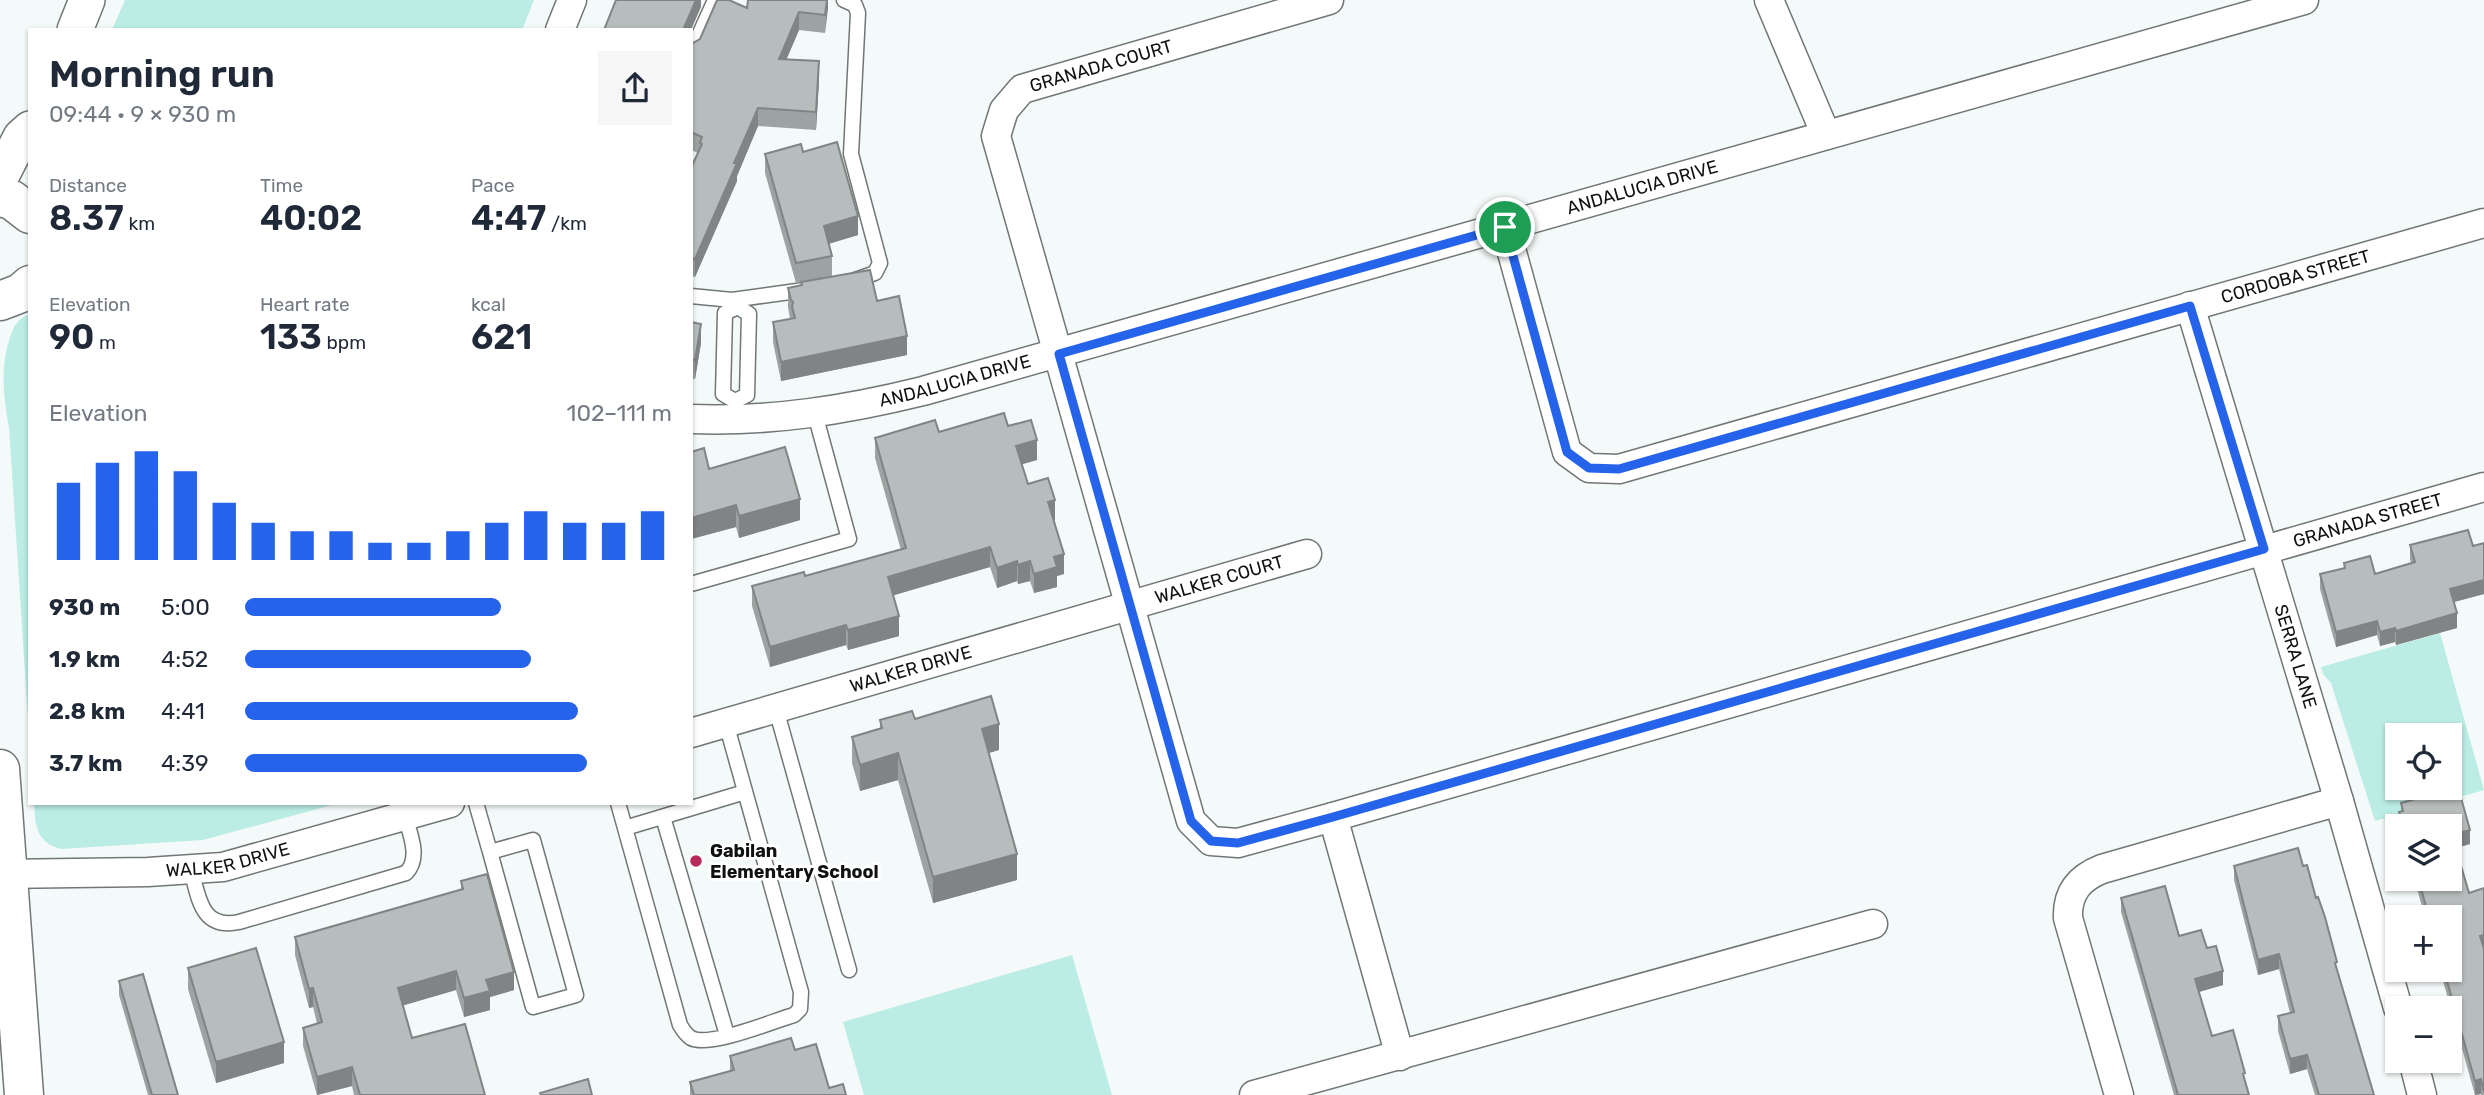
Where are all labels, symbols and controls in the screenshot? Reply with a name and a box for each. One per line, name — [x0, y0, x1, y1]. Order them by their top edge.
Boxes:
street label: GRANADA COURT — [1027, 35, 1175, 97]
text: Morning run — [49, 51, 275, 97]
button: share — [598, 51, 672, 125]
text: 09:44 · 9 × 930 m — [49, 100, 236, 128]
street label: ANDALUCIA DRIVE — [1564, 156, 1720, 219]
text: Distance — [49, 174, 127, 197]
text: Time — [260, 174, 303, 197]
text: Pace — [471, 174, 515, 197]
text: 8.37 — [49, 197, 124, 239]
text: 40:02 — [260, 197, 362, 239]
text: 4:47 — [471, 197, 546, 239]
pin — [1475, 197, 1535, 257]
icon: arrive — [1486, 208, 1524, 246]
text: km — [124, 212, 155, 235]
text: /km — [546, 212, 587, 235]
street label: CORDOBA STREET — [2218, 245, 2373, 308]
text: Elevation — [49, 293, 130, 316]
text: Heart rate — [260, 293, 350, 316]
text: kcal — [471, 293, 506, 316]
text: 90 — [49, 316, 94, 358]
text: 133 — [260, 316, 322, 358]
text: 621 — [471, 316, 532, 358]
text: m — [94, 331, 116, 354]
text: bpm — [322, 331, 366, 354]
street label: ANDALUCIA DRIVE — [877, 350, 1033, 412]
text: Elevation — [49, 399, 148, 427]
text: 102–111 m — [567, 399, 672, 427]
street label: GRANADA STREET — [2290, 488, 2445, 552]
street label: WALKER COURT — [1152, 550, 1286, 609]
text: 930 m — [49, 593, 120, 621]
text: 5:00 — [161, 593, 210, 621]
street label: SERRA LANE — [2269, 602, 2322, 711]
street label: WALKER DRIVE — [847, 641, 974, 697]
text: 1.9 km — [49, 645, 120, 673]
text: 4:52 — [161, 645, 208, 673]
text: 2.8 km — [49, 697, 125, 725]
text: 4:41 — [161, 697, 205, 725]
map controls — [2385, 723, 2462, 1073]
button: locate — [2385, 723, 2462, 800]
text: 3.7 km — [49, 749, 123, 777]
text: 4:39 — [161, 749, 209, 777]
button: layers — [2385, 814, 2462, 891]
street label: WALKER DRIVE — [165, 838, 292, 882]
place label: Gabilan Elementary School — [710, 840, 879, 883]
marker: Gabilan Elementary School — [688, 853, 704, 869]
button: + — [2385, 905, 2462, 982]
button: − — [2385, 996, 2462, 1073]

